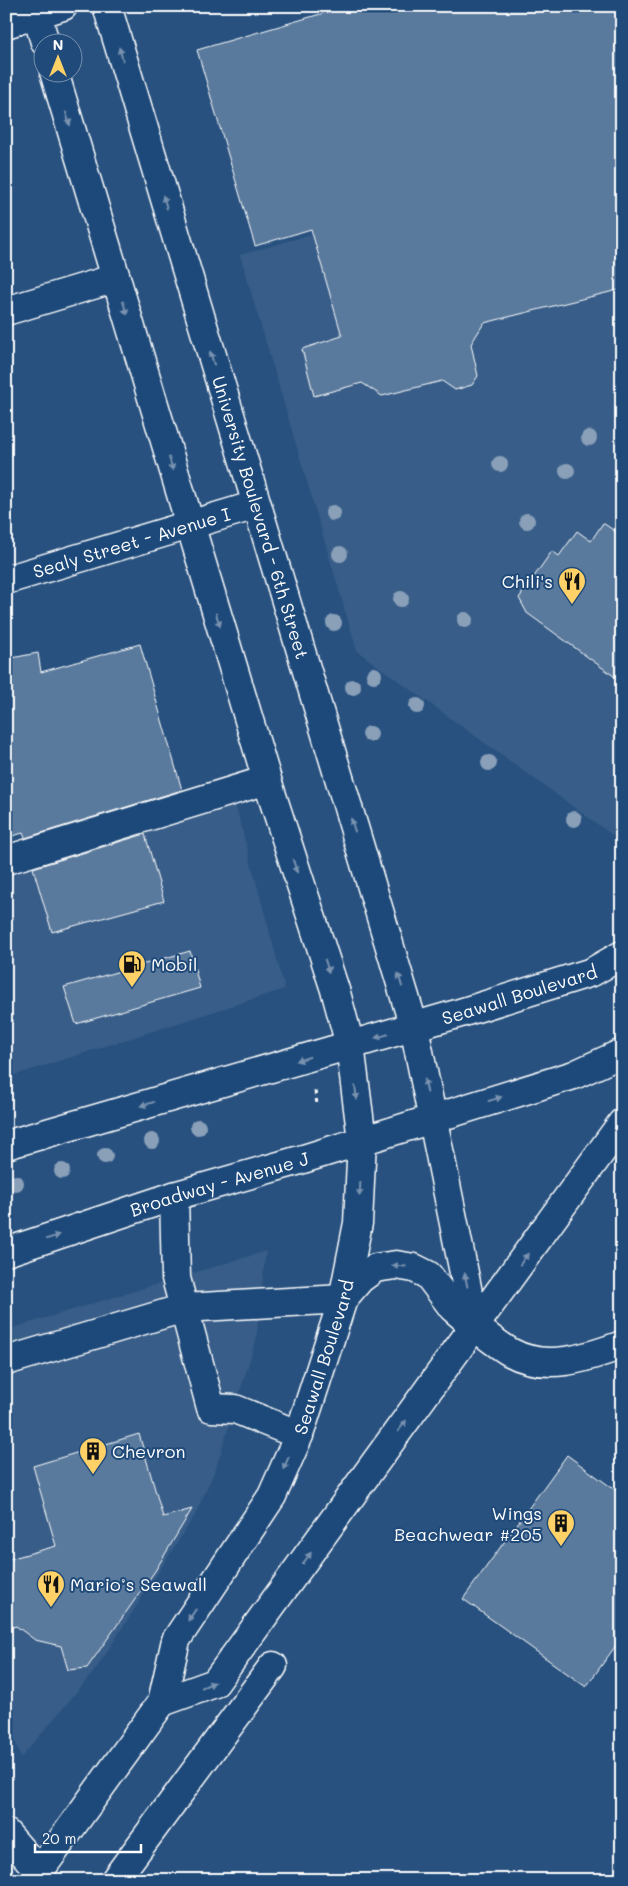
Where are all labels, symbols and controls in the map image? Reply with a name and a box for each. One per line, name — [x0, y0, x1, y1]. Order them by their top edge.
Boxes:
north arrow — [32, 32, 82, 82]
text: N — [53, 35, 63, 54]
one-way arrow — [117, 46, 125, 61]
one-way arrow — [65, 112, 73, 127]
one-way arrow — [161, 194, 169, 209]
one-way arrow — [121, 301, 129, 316]
one-way arrow — [208, 350, 216, 365]
street label: University Boulevard - 6th Street — [207, 373, 315, 662]
one-way arrow — [168, 457, 176, 472]
street label: Sealy Street - Avenue I — [30, 501, 233, 583]
restaurant icon: Chili's — [557, 566, 587, 605]
place label: Chili's — [502, 569, 553, 593]
one-way arrow — [215, 612, 223, 627]
one-way arrow — [349, 817, 357, 832]
one-way arrow — [291, 859, 299, 874]
fuel station icon: Mobil — [117, 949, 147, 988]
place label: Mobil — [151, 952, 198, 976]
one-way arrow — [324, 959, 331, 974]
street label: Seawall Boulevard — [439, 959, 600, 1030]
one-way arrow — [396, 972, 404, 987]
one-way arrow — [375, 1032, 390, 1040]
one-way arrow — [296, 1056, 311, 1064]
one-way arrow — [421, 1078, 429, 1094]
one-way arrow — [352, 1085, 360, 1101]
one-way arrow — [488, 1095, 503, 1103]
one-way arrow — [140, 1101, 155, 1109]
street label: Broadway - Avenue J — [127, 1146, 312, 1222]
one-way arrow — [356, 1181, 364, 1197]
one-way arrow — [45, 1233, 60, 1240]
one-way arrow — [518, 1253, 528, 1266]
one-way arrow — [391, 1262, 407, 1270]
one-way arrow — [461, 1271, 469, 1287]
street label: Seawall Boulevard — [288, 1278, 359, 1438]
one-way arrow — [397, 1420, 408, 1433]
building icon: Chevron — [78, 1436, 108, 1475]
place label: Chevron — [112, 1439, 185, 1463]
one-way arrow — [282, 1456, 290, 1470]
place label: Wings Beachwear #205 — [394, 1501, 542, 1546]
building icon: Wings Beachwear #205 — [546, 1508, 576, 1547]
one-way arrow — [301, 1552, 312, 1565]
restaurant icon: Mario’s Seawall — [36, 1569, 66, 1608]
place label: Mario’s Seawall — [70, 1572, 207, 1596]
one-way arrow — [187, 1609, 197, 1622]
one-way arrow — [201, 1681, 216, 1689]
scale bar — [35, 1821, 141, 1853]
text: 20 m — [42, 1828, 76, 1848]

